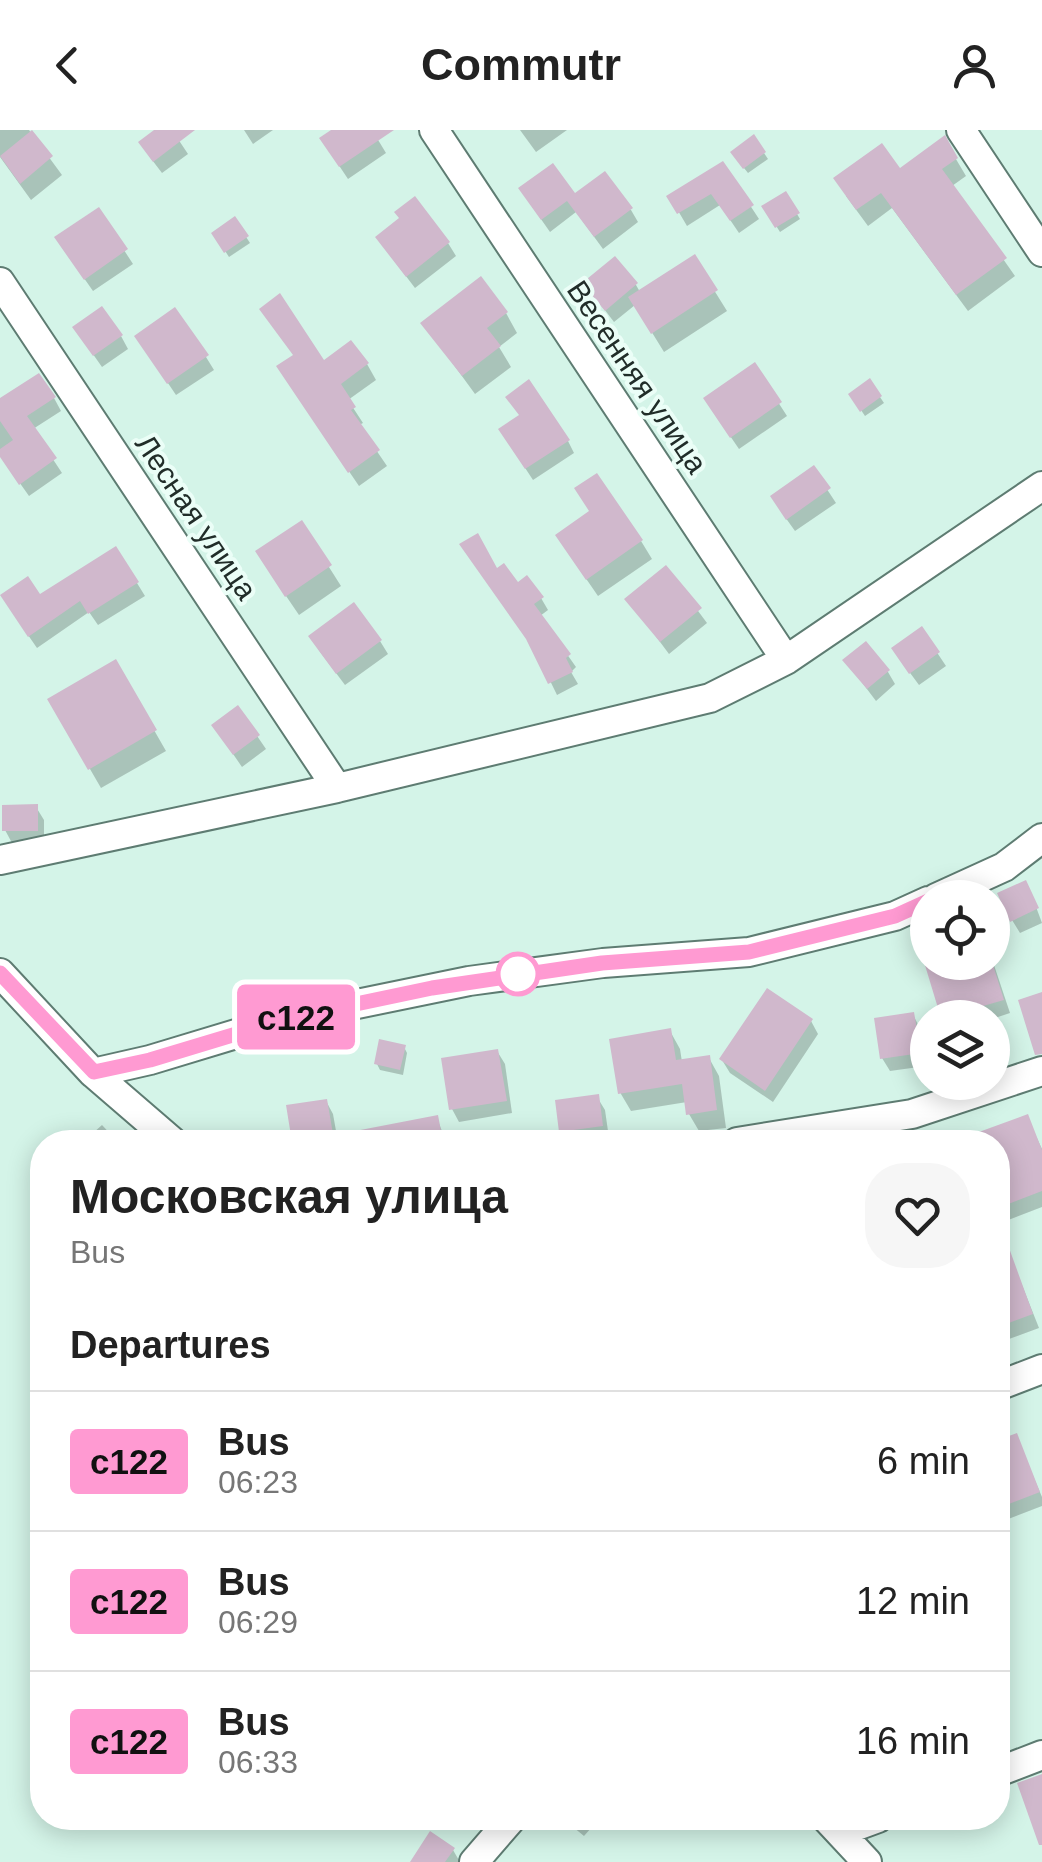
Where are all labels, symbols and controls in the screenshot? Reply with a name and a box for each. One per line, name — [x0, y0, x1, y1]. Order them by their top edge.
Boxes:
icon: back — [40, 38, 95, 93]
icon: person — [947, 38, 1002, 93]
text: Commutr — [421, 39, 621, 90]
street label: Весенняя улица — [561, 274, 714, 479]
street label: Лесная улица — [129, 428, 264, 606]
map controls — [910, 880, 1010, 1100]
button: locate — [910, 880, 1010, 980]
unlabelled marker — [497, 953, 539, 995]
line badge: с122 — [226, 984, 366, 1050]
text: с122 — [257, 998, 335, 1037]
button: layers — [910, 1000, 1010, 1100]
button: heart — [865, 1163, 970, 1268]
text: Московская улица — [70, 1170, 508, 1223]
text: Bus — [70, 1234, 125, 1270]
text: Departures — [70, 1324, 271, 1366]
text: Bus — [218, 1421, 290, 1463]
text: 6 min — [877, 1440, 970, 1482]
text: с122 — [90, 1442, 168, 1481]
text: 06:23 — [218, 1464, 298, 1500]
text: Bus — [218, 1561, 290, 1603]
text: 12 min — [856, 1580, 970, 1622]
text: с122 — [90, 1582, 168, 1621]
text: 06:29 — [218, 1604, 298, 1640]
text: Bus — [218, 1701, 290, 1743]
text: 16 min — [856, 1720, 970, 1762]
text: с122 — [90, 1722, 168, 1761]
text: 06:33 — [218, 1744, 298, 1780]

